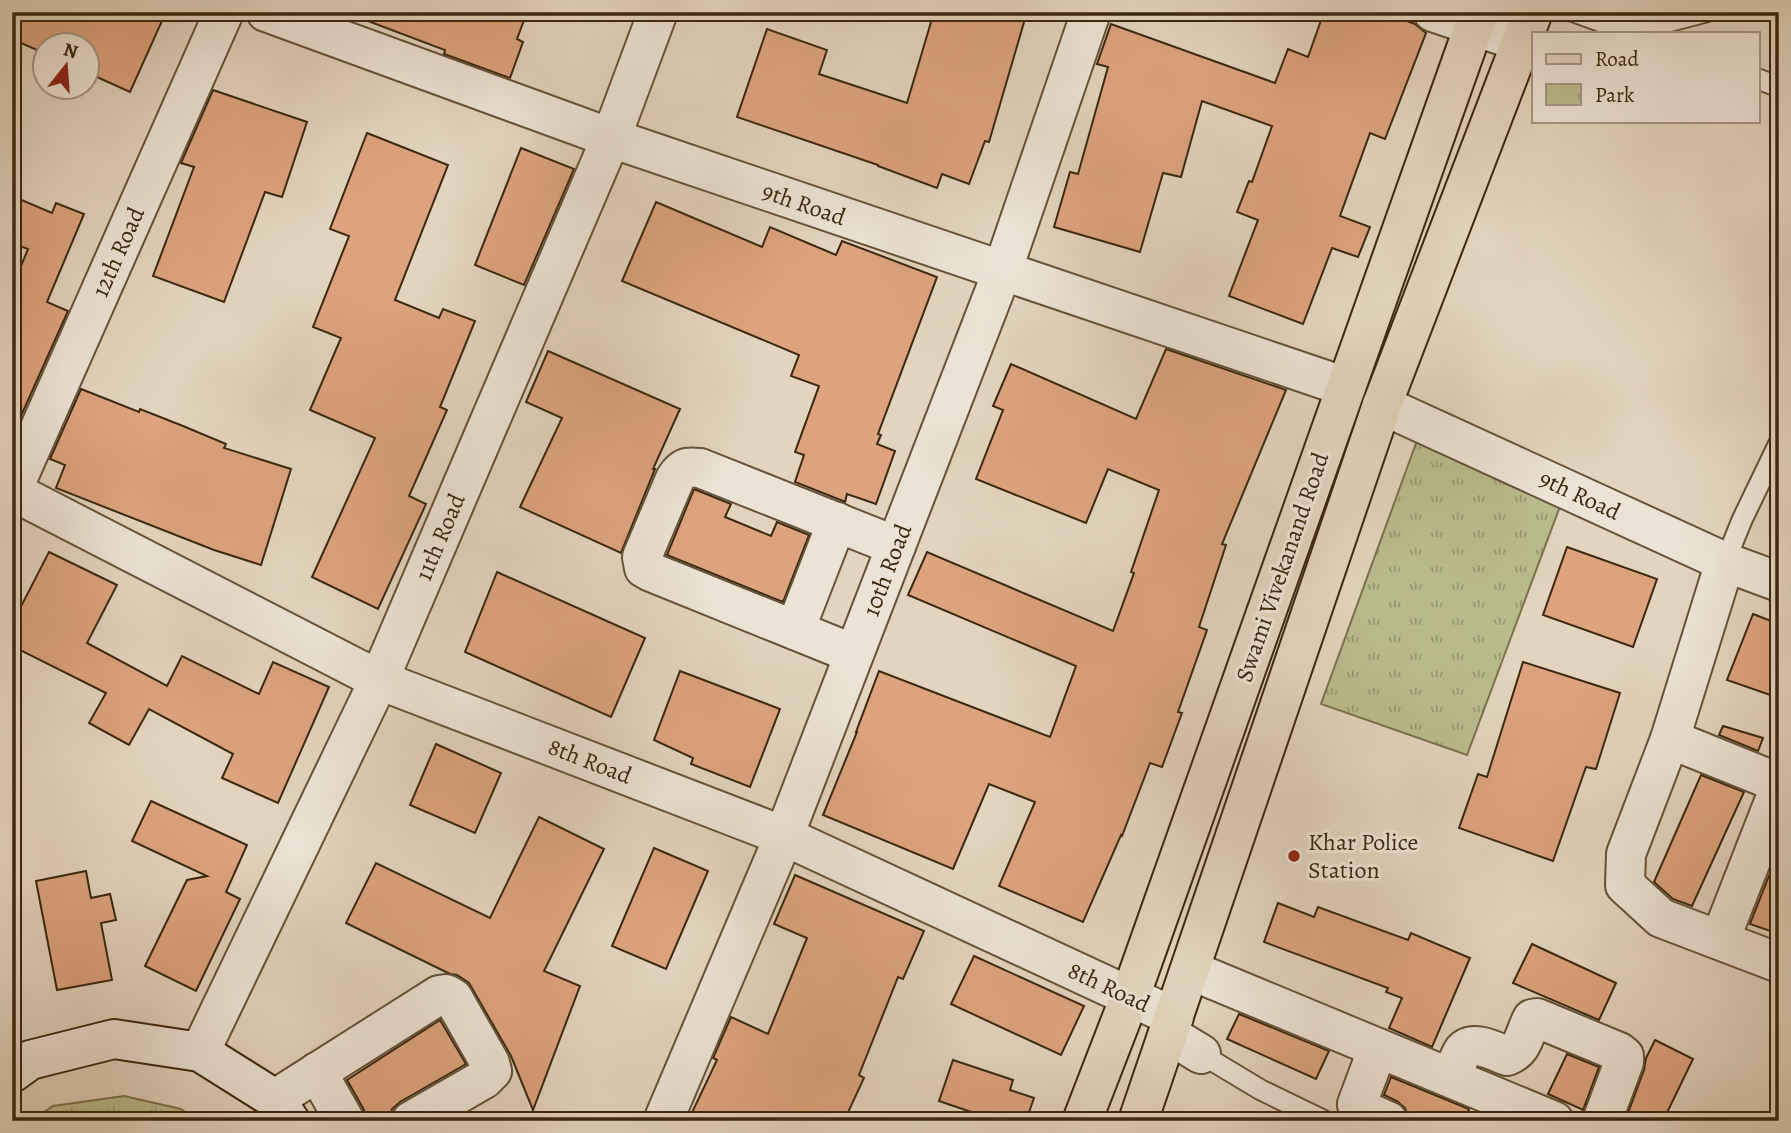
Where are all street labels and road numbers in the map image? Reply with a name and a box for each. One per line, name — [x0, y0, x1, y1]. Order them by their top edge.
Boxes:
street label: 9th Road — [758, 175, 850, 233]
street label: 12th Road — [84, 202, 152, 302]
street label: Swami Vivekanand Road — [1228, 448, 1336, 686]
street label: 9th Road — [1534, 462, 1626, 528]
street label: 11th Road — [407, 488, 473, 586]
street label: 10th Road — [855, 519, 919, 621]
street label: 8th Road — [544, 730, 636, 792]
street label: 8th Road — [1063, 954, 1155, 1020]

